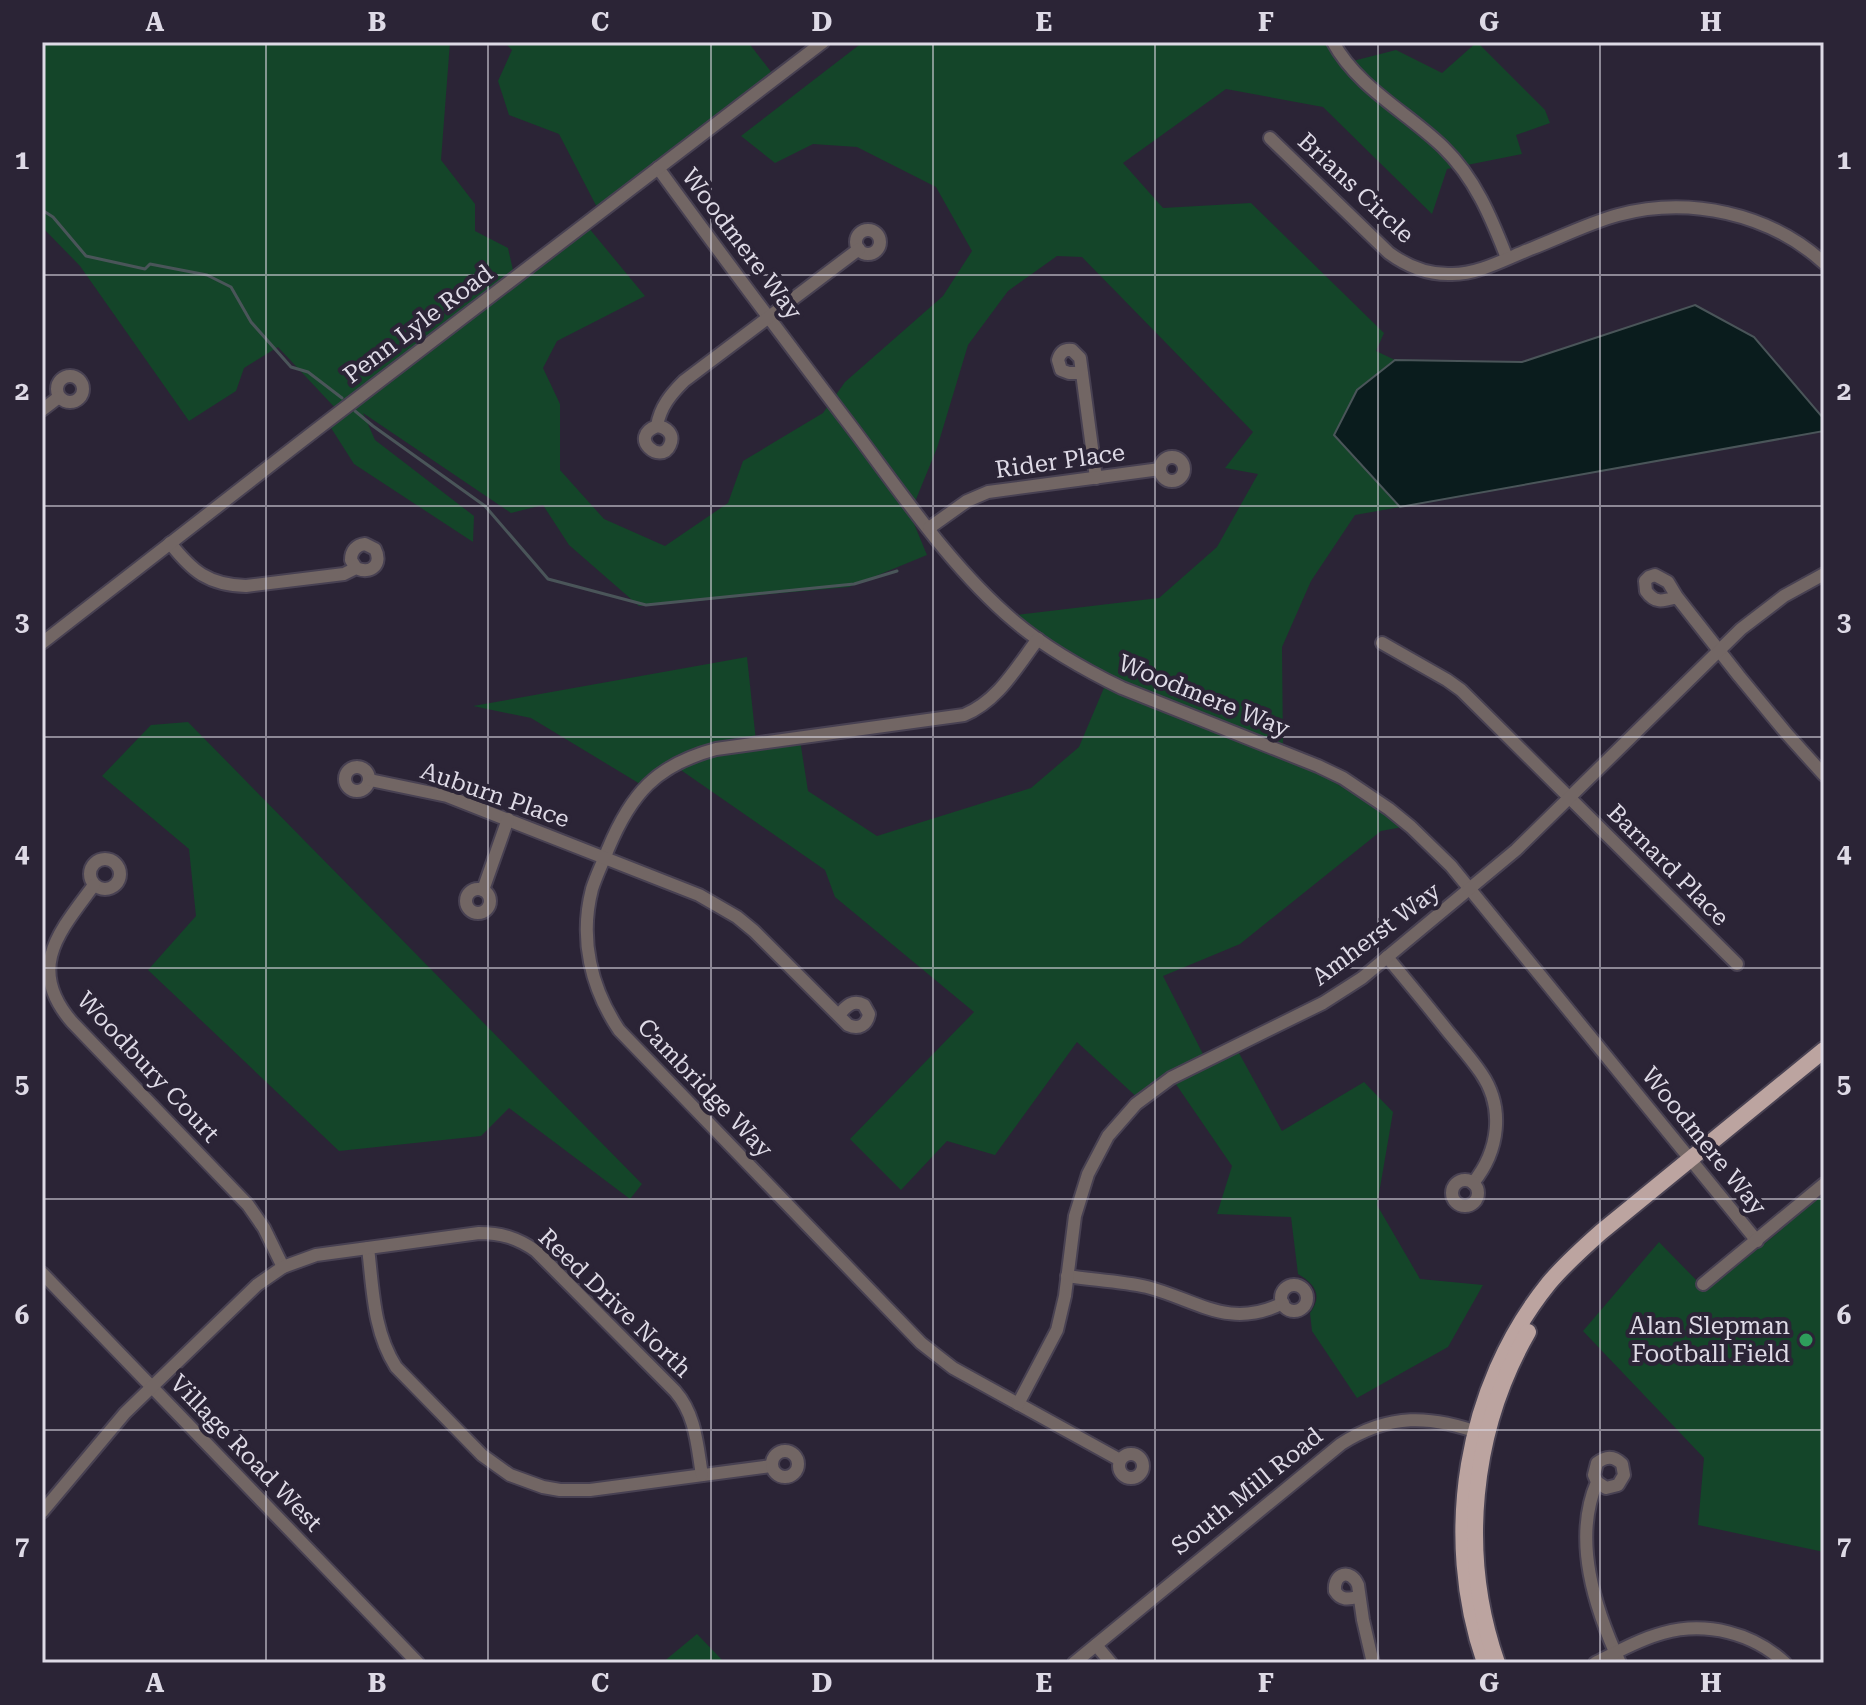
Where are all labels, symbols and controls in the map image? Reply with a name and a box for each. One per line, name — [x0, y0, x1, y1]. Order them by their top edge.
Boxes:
text: A — [146, 7, 165, 37]
text: B — [368, 7, 386, 37]
text: C — [591, 7, 609, 37]
text: D — [812, 7, 832, 37]
text: E — [1036, 7, 1052, 37]
text: F — [1258, 7, 1274, 37]
text: G — [1479, 7, 1499, 37]
text: H — [1700, 7, 1722, 37]
street label: Brians Circle — [1292, 127, 1420, 249]
text: 1 — [15, 145, 29, 175]
text: 1 — [1837, 145, 1851, 175]
street label: Woodmere Way — [676, 163, 808, 326]
street label: Penn Lyle Road — [338, 259, 498, 389]
text: 2 — [15, 376, 29, 406]
text: 2 — [1837, 376, 1851, 406]
street label: Rider Place — [993, 438, 1127, 484]
text: 3 — [15, 607, 29, 637]
text: 3 — [1837, 607, 1851, 637]
street label: Woodmere Way — [1114, 649, 1294, 743]
street label: Auburn Place — [417, 756, 573, 834]
street label: Barnard Place — [1601, 798, 1735, 932]
text: 4 — [15, 838, 30, 868]
text: 4 — [1837, 838, 1852, 868]
street label: Amherst Way — [1306, 876, 1446, 991]
street label: Woodbury Court — [71, 986, 225, 1148]
street label: Cambridge Way — [632, 1013, 779, 1164]
street label: Woodmere Way — [1636, 1061, 1773, 1221]
text: 5 — [15, 1069, 29, 1099]
text: 5 — [1837, 1069, 1851, 1099]
street label: Reed Drive North — [533, 1223, 697, 1383]
text: 6 — [15, 1300, 29, 1330]
text: 6 — [1837, 1300, 1851, 1330]
place label: Alan Slepman Football Field — [1629, 1312, 1790, 1368]
marker: Alan Slepman Football Field — [1797, 1331, 1815, 1349]
street label: Village Road West — [164, 1369, 328, 1537]
street label: South Mill Road — [1166, 1422, 1328, 1560]
text: 7 — [15, 1531, 29, 1561]
text: 7 — [1837, 1531, 1851, 1561]
text: A — [146, 1668, 165, 1698]
text: B — [368, 1668, 386, 1698]
text: C — [591, 1668, 609, 1698]
text: D — [812, 1668, 832, 1698]
text: E — [1036, 1668, 1052, 1698]
text: F — [1258, 1668, 1274, 1698]
text: G — [1479, 1668, 1499, 1698]
text: H — [1700, 1668, 1722, 1698]

